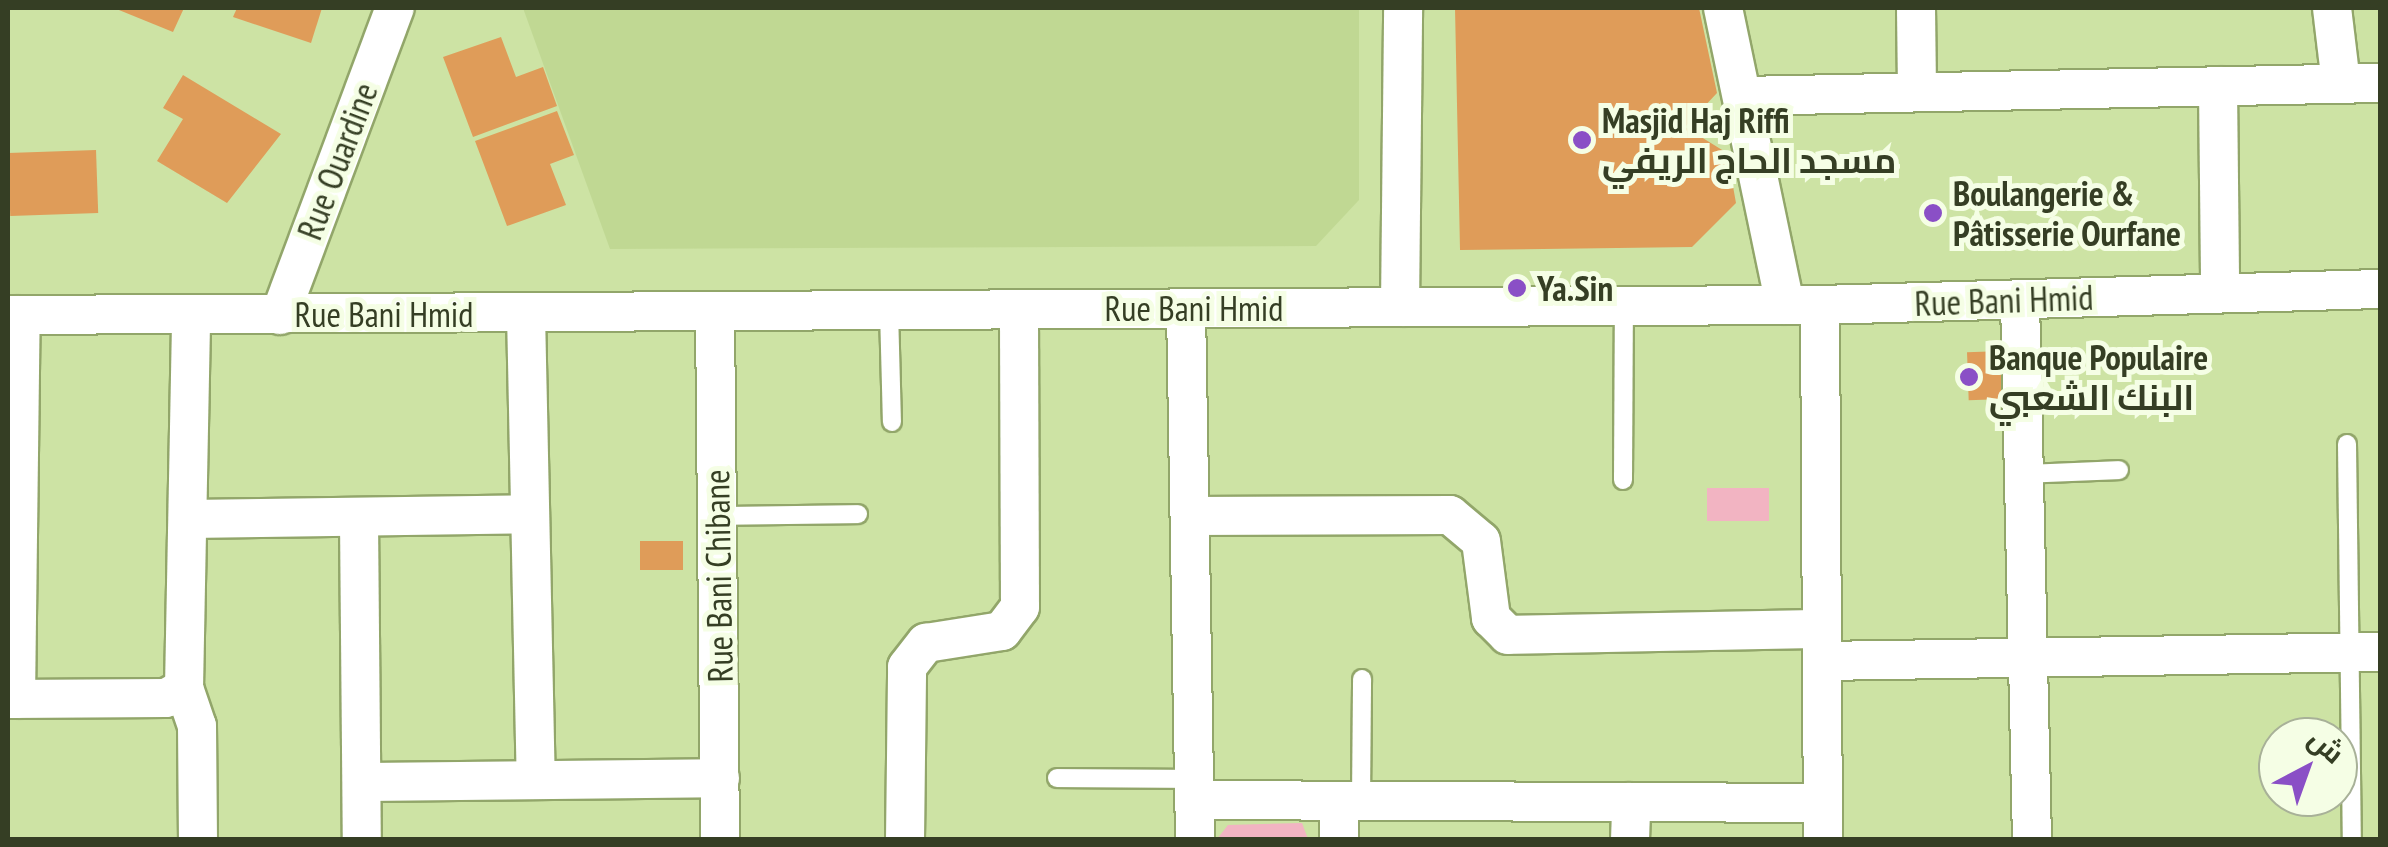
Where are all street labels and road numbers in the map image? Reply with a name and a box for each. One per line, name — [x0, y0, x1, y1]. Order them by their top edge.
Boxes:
street label: Rue Ouardine — [288, 77, 386, 245]
street label: Rue Bani Hmid — [1914, 276, 2094, 324]
street label: Rue Bani Hmid — [1104, 287, 1284, 329]
street label: Rue Bani Hmid — [294, 293, 474, 335]
street label: Rue Bani Chibane — [695, 469, 741, 683]

